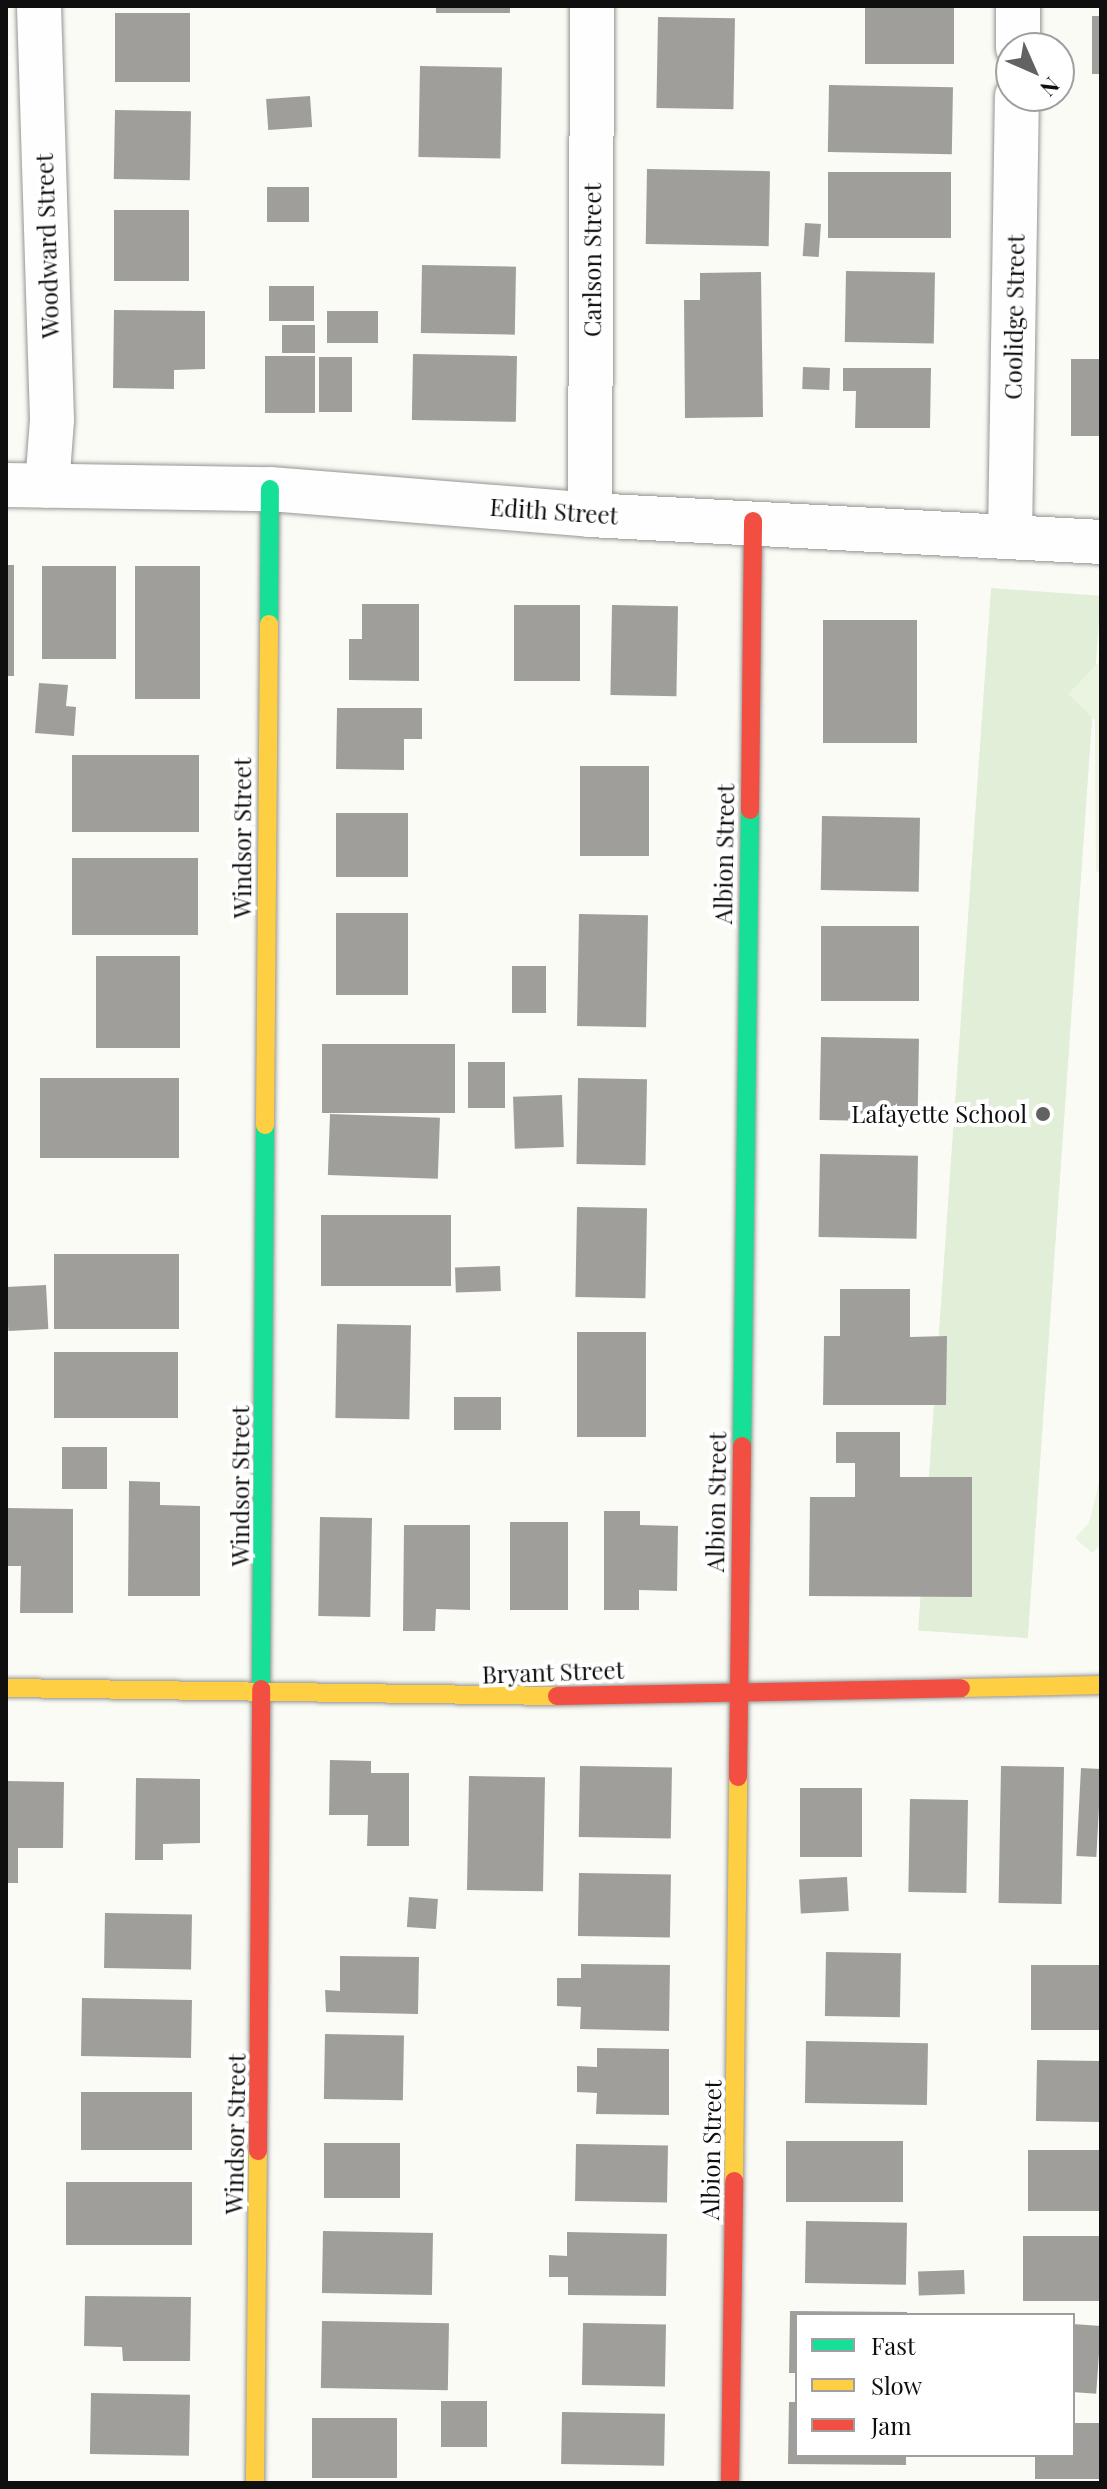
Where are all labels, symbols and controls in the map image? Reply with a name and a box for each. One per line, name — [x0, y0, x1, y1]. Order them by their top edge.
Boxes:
north arrow — [995, 32, 1075, 112]
text: N — [1034, 71, 1067, 104]
street label: Woodward Street — [29, 153, 65, 339]
street label: Carlson Street — [578, 183, 606, 337]
street label: Coolidge Street — [998, 234, 1030, 400]
street label: Edith Street — [489, 492, 619, 530]
street label: Windsor Street — [228, 757, 256, 919]
street label: Albion Street — [708, 784, 740, 924]
place label: Lafayette School — [851, 1100, 1027, 1128]
marker: Lafayette School — [1034, 1105, 1052, 1123]
street label: Windsor Street — [226, 1405, 254, 1567]
street label: Albion Street — [700, 1432, 732, 1572]
street label: Bryant Street — [481, 1655, 625, 1689]
street label: Windsor Street — [219, 2053, 251, 2215]
street label: Albion Street — [695, 2080, 727, 2220]
legend — [795, 2313, 1075, 2457]
text: Fast — [871, 2329, 916, 2361]
text: Slow — [871, 2369, 922, 2401]
text: Jam — [871, 2409, 912, 2441]

